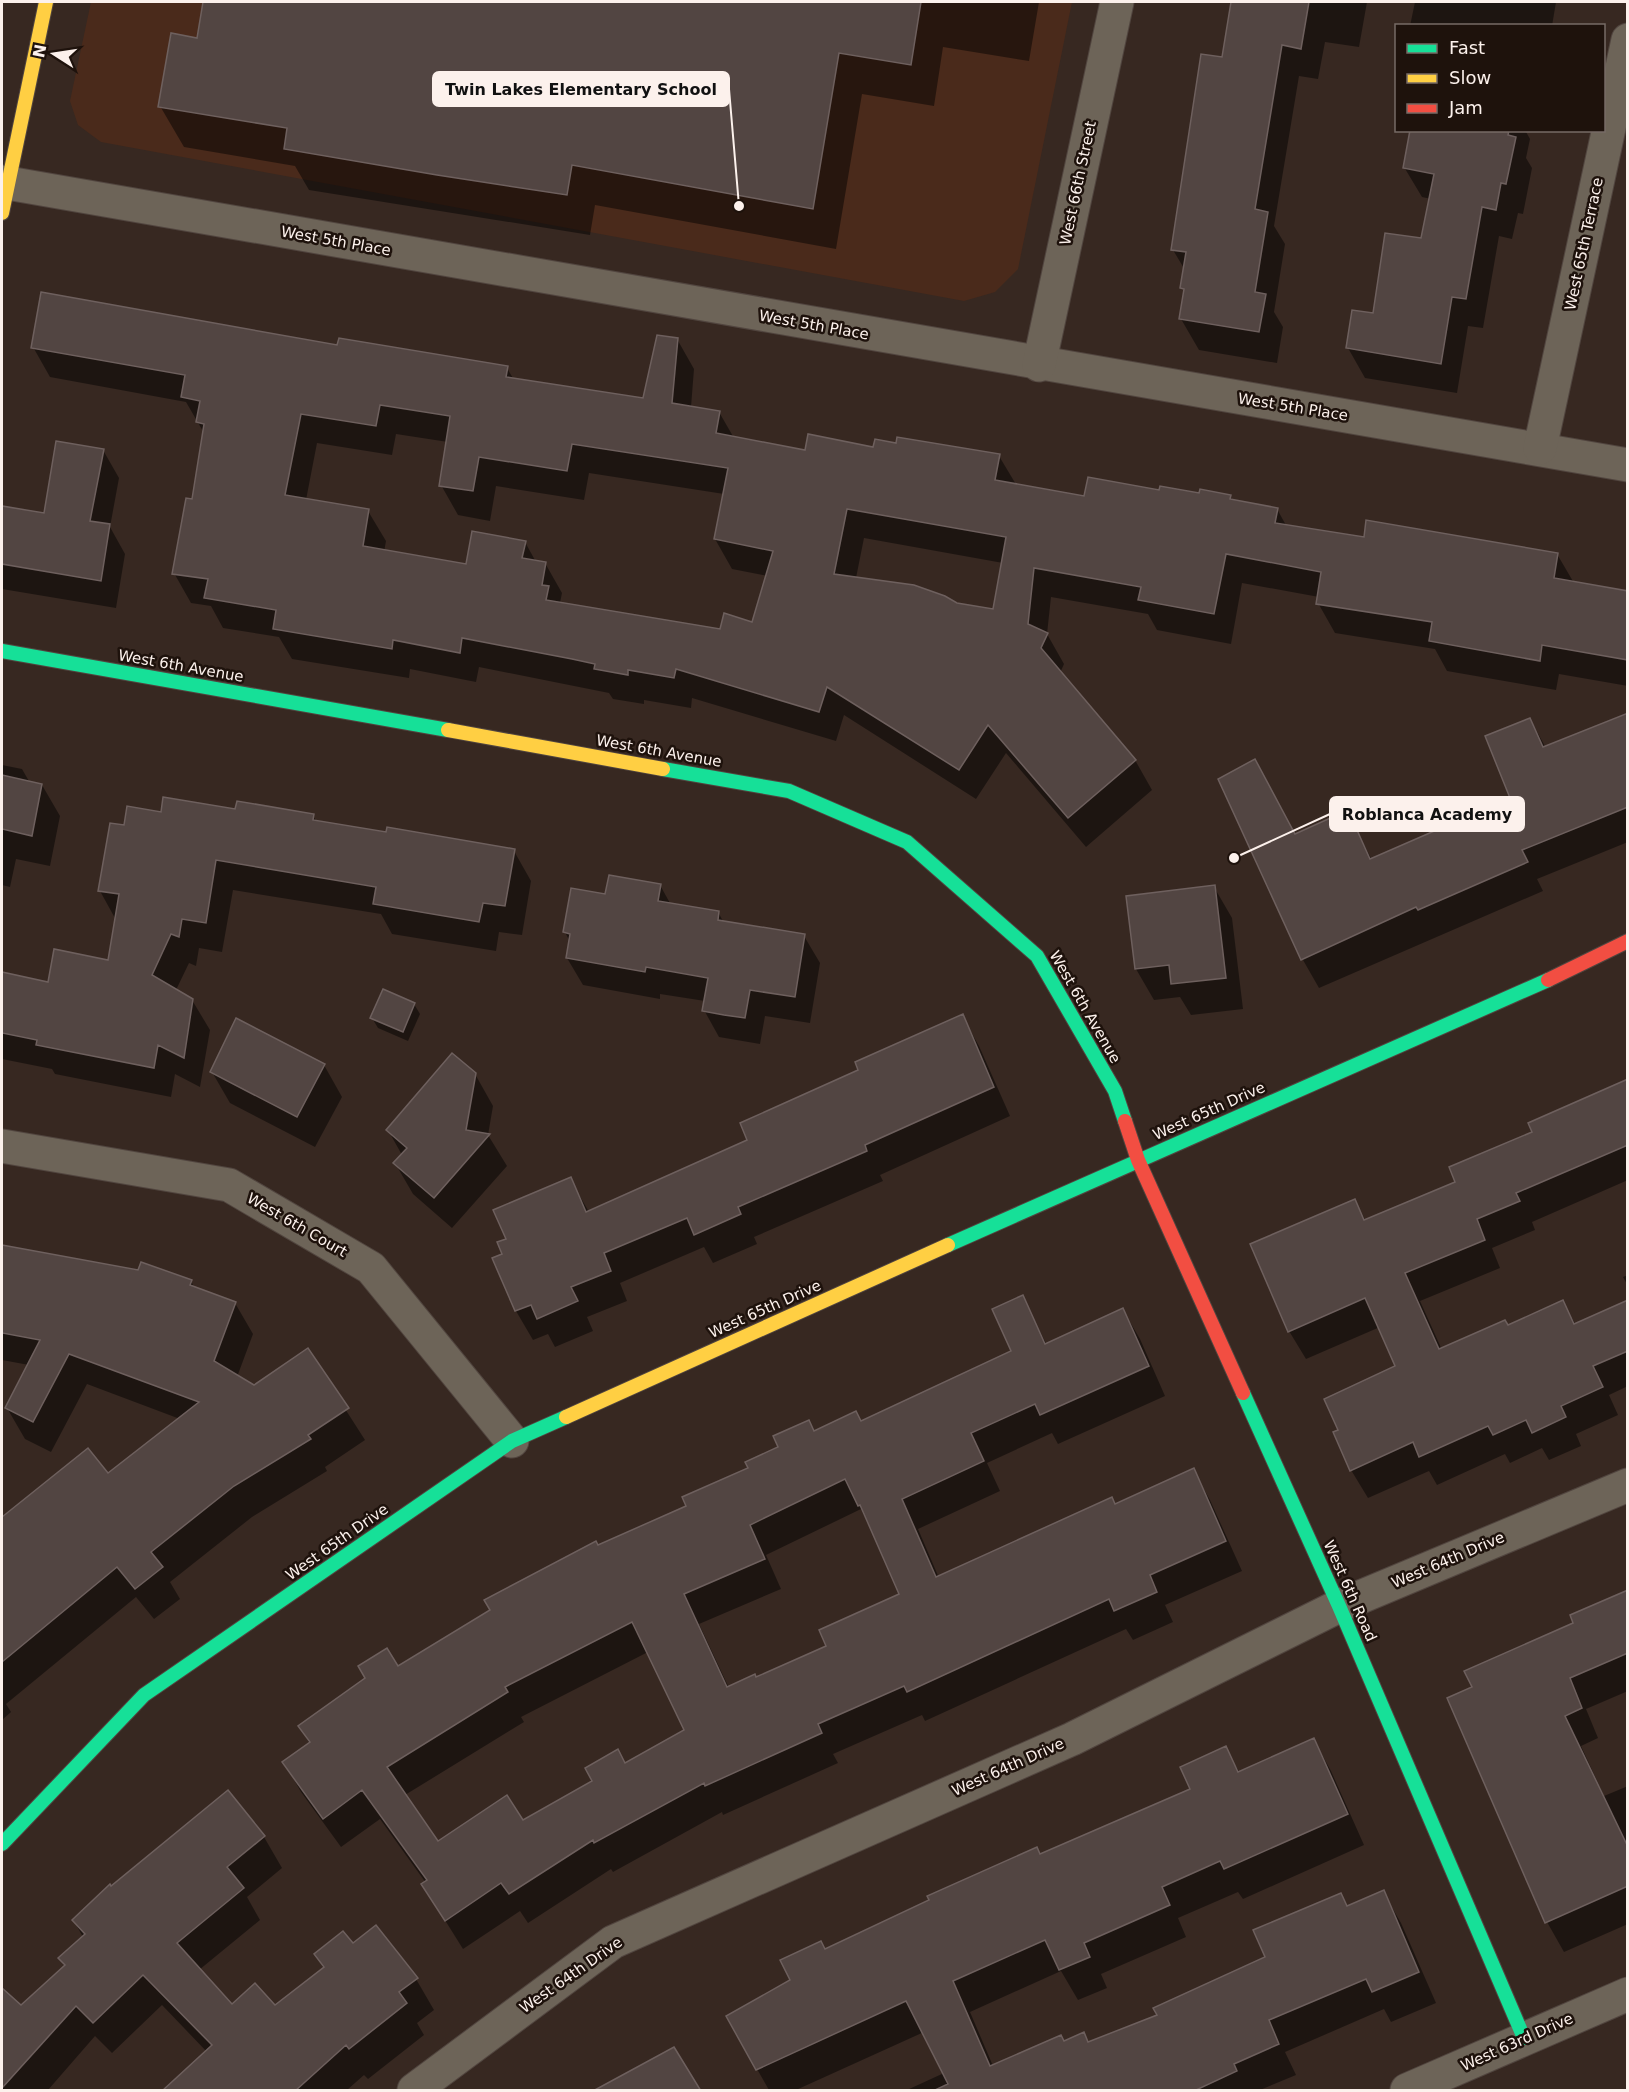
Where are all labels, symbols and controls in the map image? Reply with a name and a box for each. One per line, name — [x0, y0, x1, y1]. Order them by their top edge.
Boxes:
north arrow — [24, 24, 84, 84]
legend — [1395, 24, 1605, 132]
text: Fast — [1449, 37, 1485, 58]
text: N — [29, 42, 51, 60]
text: Slow — [1449, 67, 1491, 88]
callout: Twin Lakes Elementary School — [433, 72, 729, 106]
text: Twin Lakes Elementary School — [445, 80, 717, 99]
text: Jam — [1448, 97, 1483, 118]
street label: West 66th Street — [1056, 119, 1100, 247]
street label: West 65th Terrace — [1561, 176, 1607, 312]
street label: West 5th Place — [280, 222, 392, 260]
street label: West 5th Place — [758, 306, 870, 344]
street label: West 5th Place — [1237, 389, 1349, 425]
street label: West 6th Avenue — [117, 646, 245, 686]
street label: West 6th Avenue — [595, 731, 723, 771]
callout: Roblanca Academy — [1330, 797, 1524, 831]
text: Roblanca Academy — [1342, 805, 1513, 824]
street label: West 6th Avenue — [1045, 947, 1125, 1067]
street label: West 65th Drive — [1150, 1078, 1268, 1144]
street label: West 6th Court — [244, 1189, 350, 1261]
street label: West 65th Drive — [706, 1276, 824, 1342]
street label: West 65th Drive — [282, 1500, 392, 1584]
street label: West 64th Drive — [1389, 1528, 1507, 1592]
street label: West 6th Road — [1320, 1538, 1380, 1644]
street label: West 64th Drive — [949, 1734, 1067, 1800]
street label: West 64th Drive — [516, 1933, 626, 2017]
street label: West 63rd Drive — [1458, 2009, 1576, 2075]

